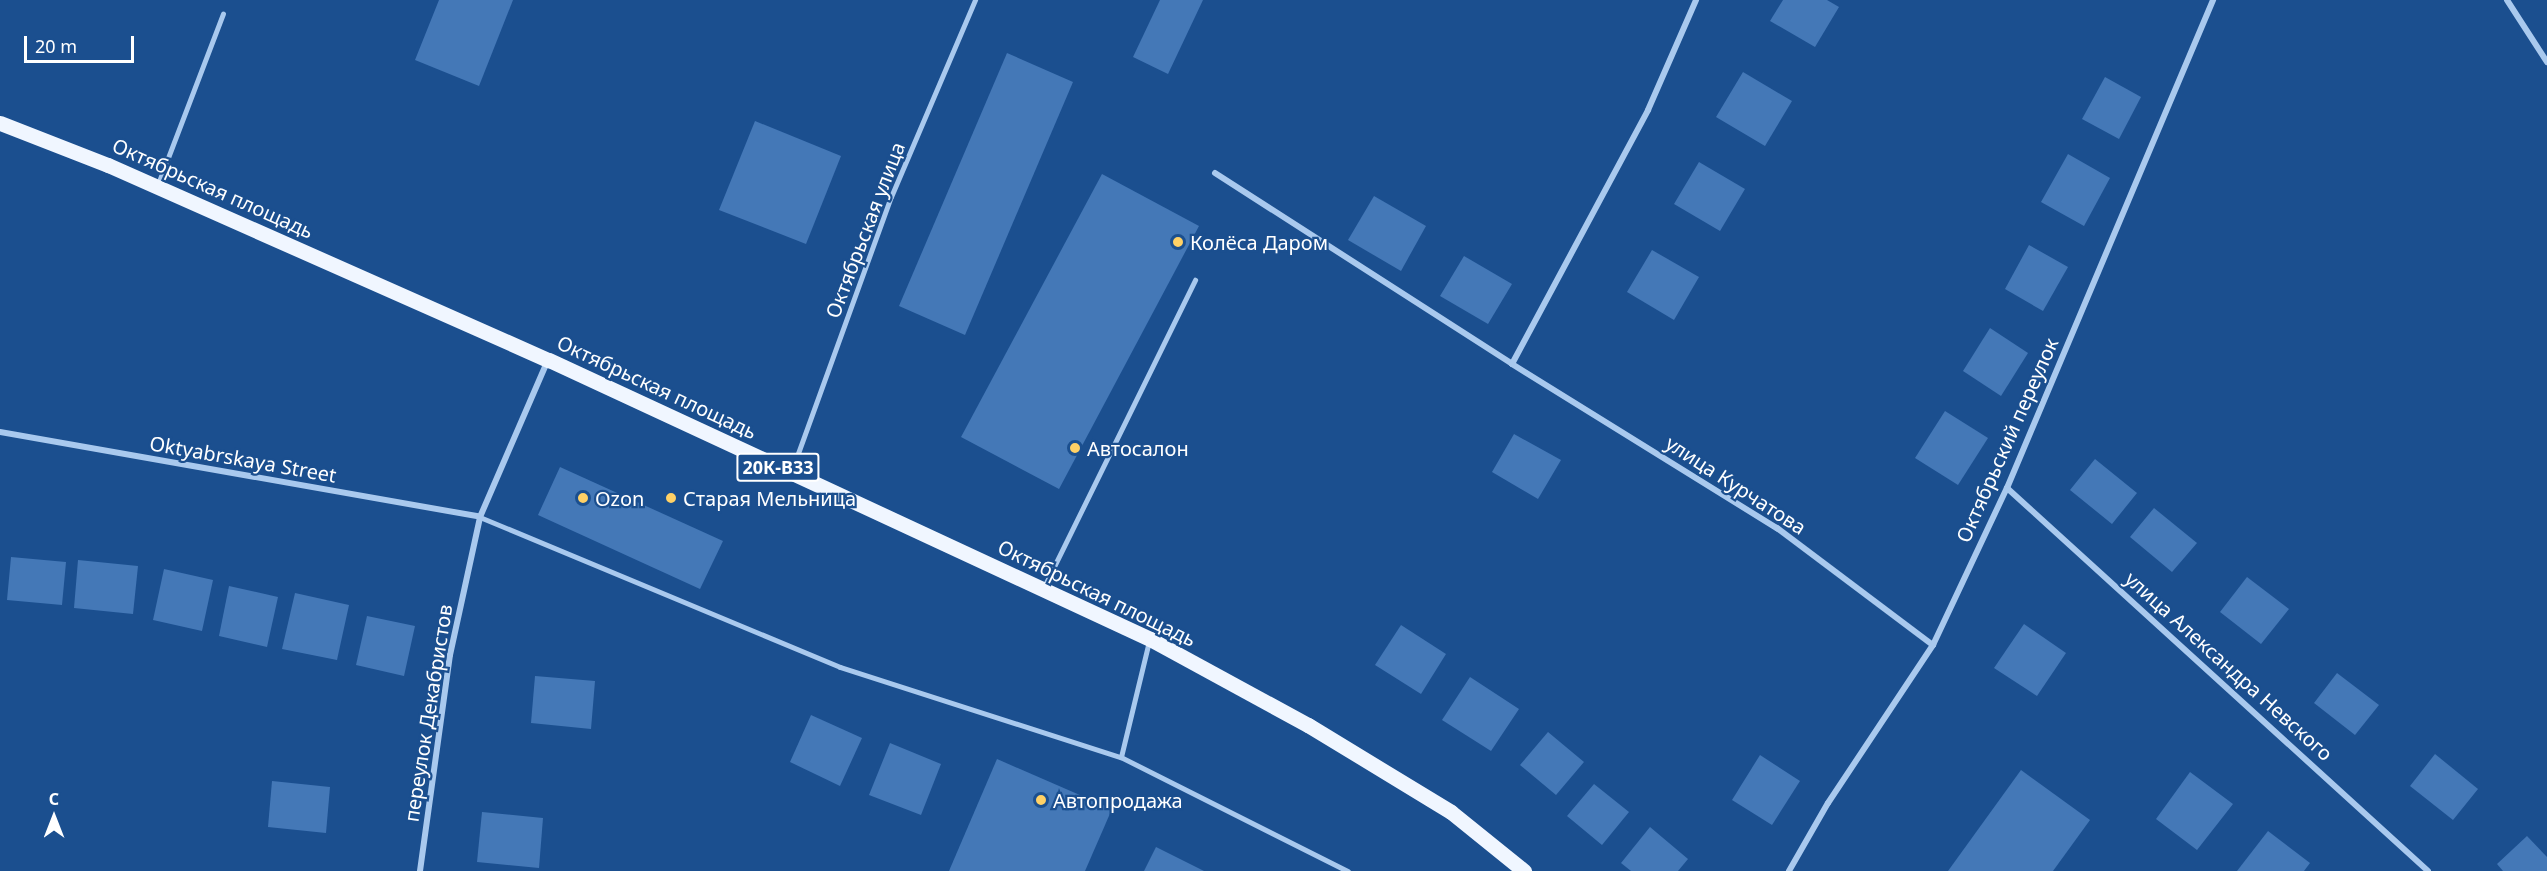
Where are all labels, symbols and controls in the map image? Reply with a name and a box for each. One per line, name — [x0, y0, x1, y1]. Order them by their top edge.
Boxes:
scale bar — [27, 24, 136, 62]
text: 20 m — [35, 34, 77, 58]
street label: Октябрьская площадь — [109, 133, 317, 243]
street label: Октябрьская улица — [820, 139, 910, 321]
place label: Колёса Даром — [1190, 230, 1328, 254]
marker: Колёса Даром — [1171, 235, 1185, 249]
street label: Октябрьская площадь — [553, 330, 761, 444]
street label: Октябрьский переулок — [1951, 334, 2063, 546]
street label: Oktyabrskaya Street — [148, 431, 338, 487]
street label: улица Курчатова — [1661, 431, 1811, 539]
place label: Автосалон — [1087, 436, 1189, 460]
marker: Автосалон — [1068, 441, 1082, 455]
road number: 20К-В33 — [736, 452, 820, 482]
place label: Ozon — [595, 486, 644, 510]
place label: Старая Мельница — [683, 486, 856, 510]
marker: Ozon — [576, 491, 590, 505]
marker: Старая Мельница — [664, 491, 678, 505]
street label: Октябрьская площадь — [994, 535, 1200, 651]
street label: улица Александра Невского — [2120, 566, 2338, 766]
street label: переулок Декабристов — [399, 603, 457, 823]
north arrow — [24, 787, 84, 847]
text: С — [49, 788, 59, 810]
place label: Автопродажа — [1053, 788, 1183, 812]
marker: Автопродажа — [1034, 793, 1048, 807]

